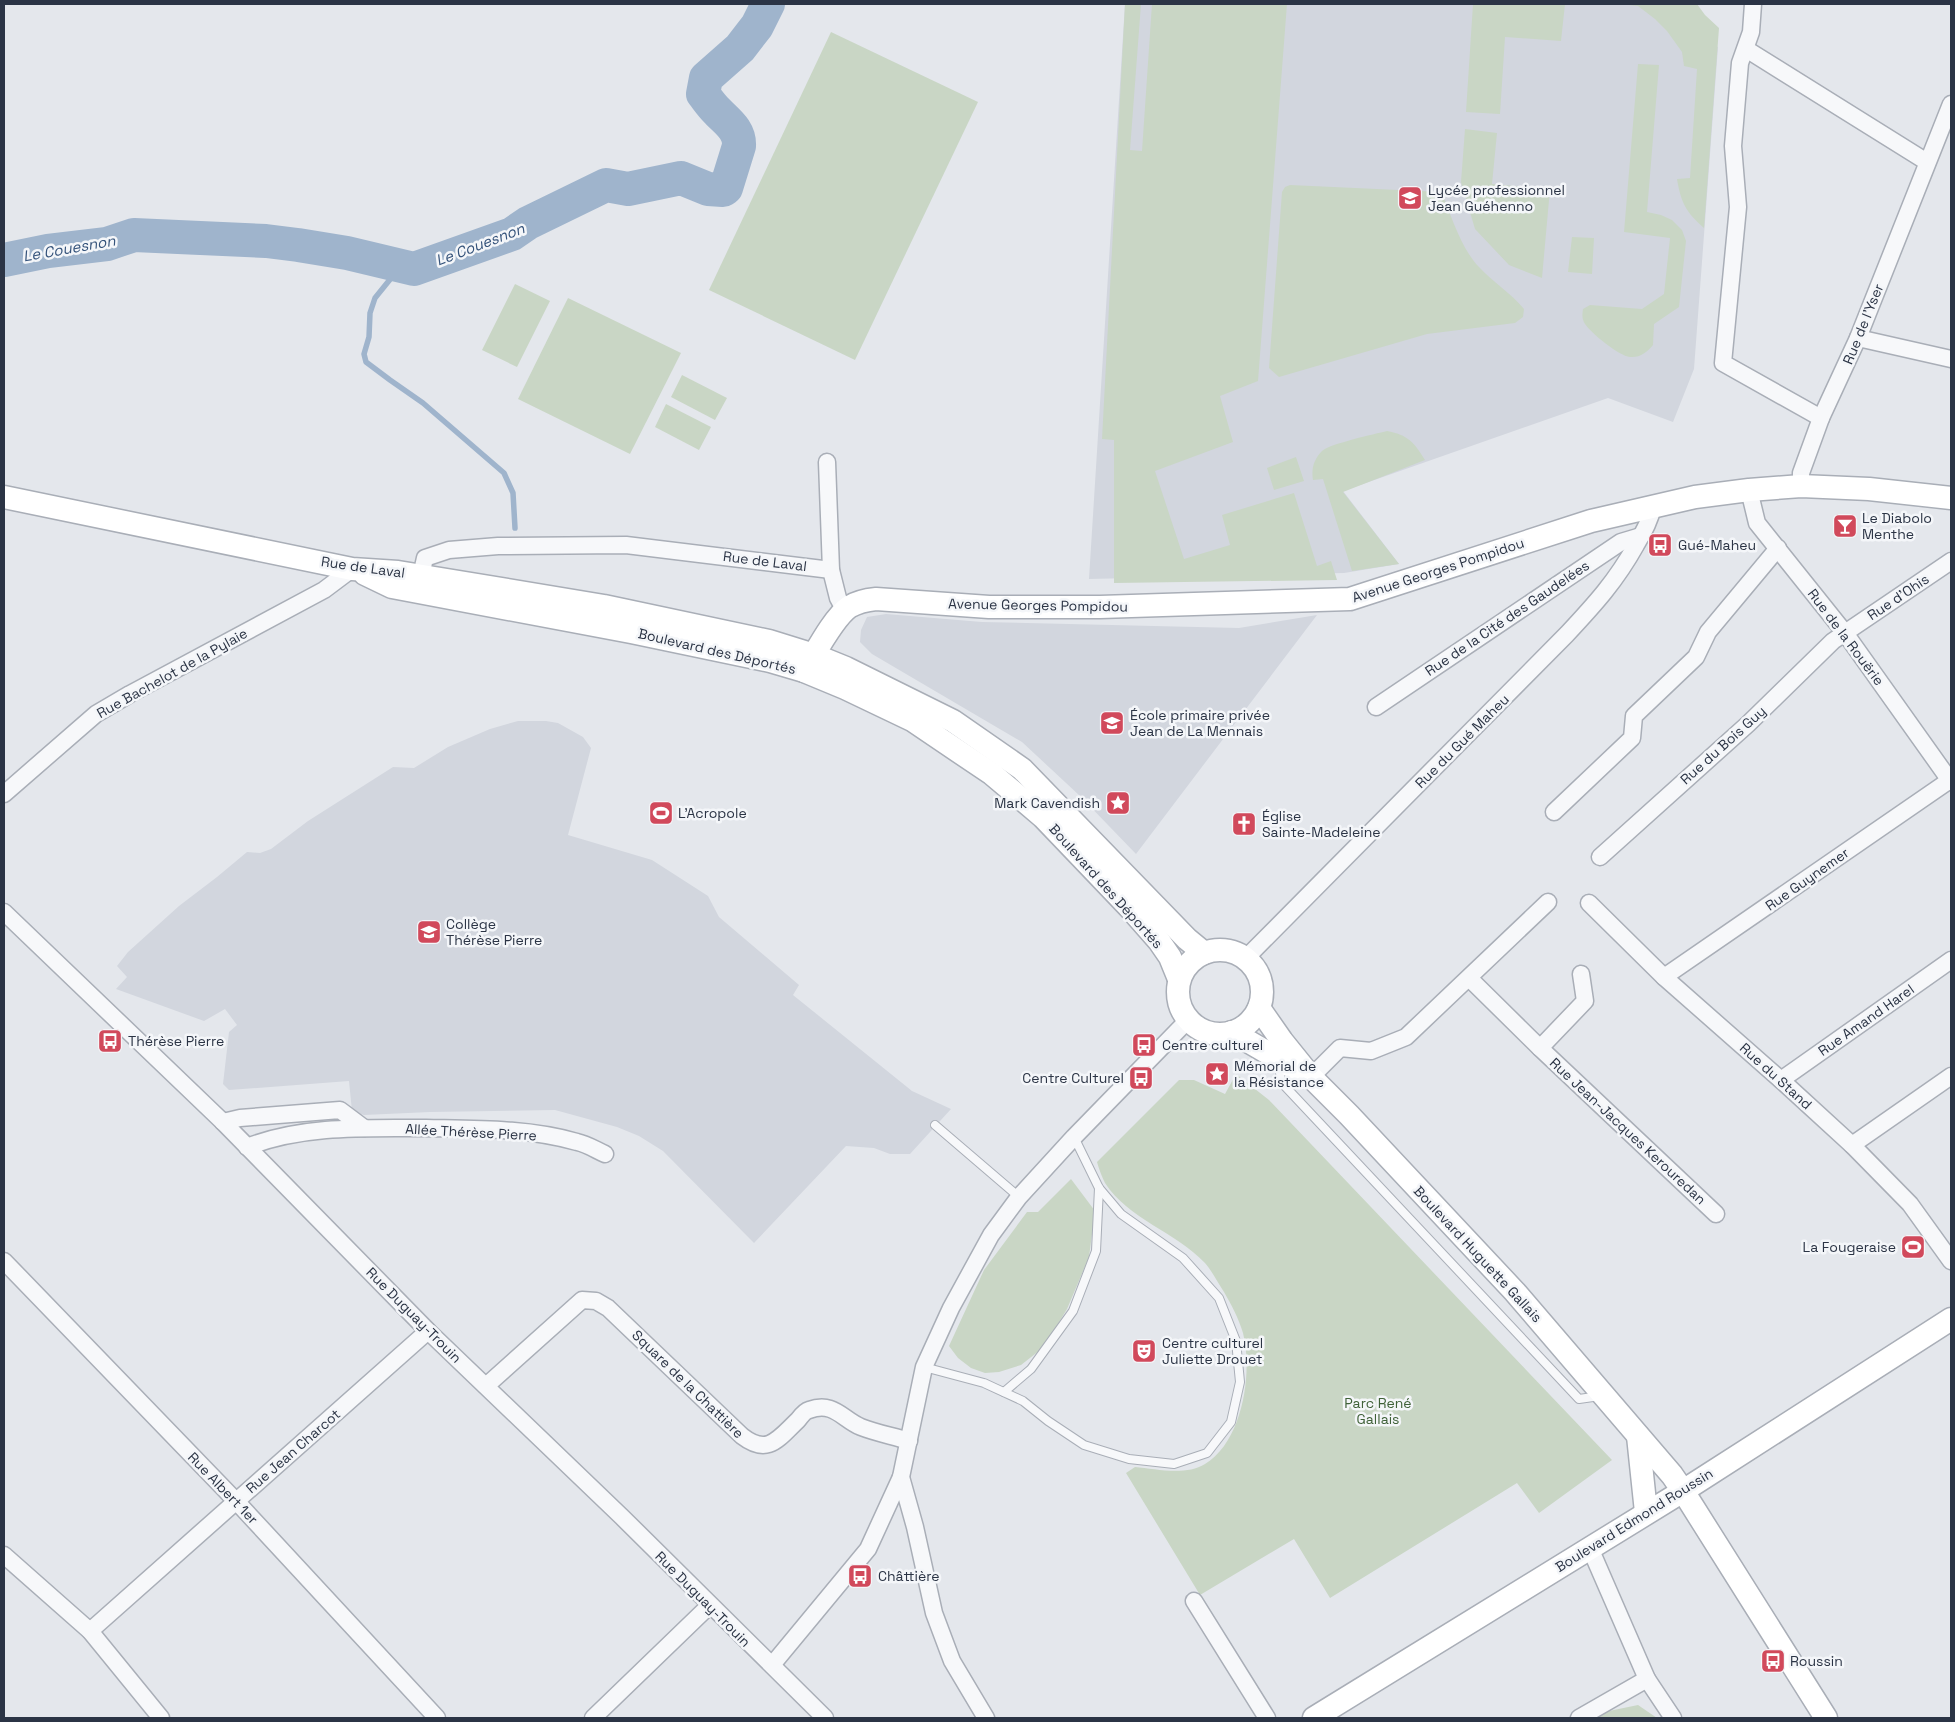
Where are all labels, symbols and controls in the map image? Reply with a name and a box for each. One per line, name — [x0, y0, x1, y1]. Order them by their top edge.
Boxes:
place label: Lycée professionnel Jean Guéhenno — [1428, 181, 1565, 215]
school or university icon: Lycée professionnel Jean Guéhenno — [1397, 185, 1423, 211]
water label: Le Couesnon — [433, 218, 528, 270]
water label: Le Couesnon — [21, 230, 117, 265]
street label: Rue de l'Yser — [1839, 281, 1887, 367]
place label: Le Diabolo Menthe — [1862, 509, 1932, 543]
bar icon: Le Diabolo Menthe — [1832, 513, 1858, 539]
bus stop icon: Gué-Maheu — [1647, 532, 1673, 558]
street label: Avenue Georges Pompidou — [1350, 534, 1526, 606]
place label: Gué-Maheu — [1678, 536, 1756, 554]
street label: Rue de Laval — [722, 547, 808, 575]
street label: Rue de Laval — [320, 552, 406, 582]
street label: Rue de la Cité des Gaudelées — [1421, 556, 1593, 680]
street label: Rue d'Ohis — [1864, 570, 1932, 624]
street label: Rue de la Rouërie — [1804, 585, 1888, 689]
street label: Avenue Georges Pompidou — [948, 594, 1128, 616]
street label: Rue Bachelot de la Pylaie — [93, 624, 251, 722]
street label: Boulevard des Déportés — [636, 624, 798, 678]
street label: Rue du Gué Maheu — [1411, 690, 1513, 792]
street label: Rue du Bois Guy — [1676, 702, 1770, 788]
place label: École primaire privée Jean de La Mennais — [1130, 706, 1270, 740]
school or university icon: École primaire privée Jean de La Mennais — [1099, 710, 1125, 736]
place icon: Mark Cavendish — [1105, 790, 1131, 816]
place label: Mark Cavendish — [994, 794, 1100, 812]
sports icon: L'Acropole — [648, 800, 674, 826]
place label: L'Acropole — [678, 804, 747, 822]
place label: Église Sainte-Madeleine — [1262, 807, 1381, 841]
church icon: Église Sainte-Madeleine — [1231, 811, 1257, 837]
street label: Boulevard des Déportés — [1045, 820, 1167, 952]
street label: Rue Guynemer — [1762, 843, 1852, 915]
place label: Collège Thérèse Pierre — [446, 915, 542, 949]
school or university icon: Collège Thérèse Pierre — [416, 919, 442, 945]
street label: Rue Amand Harel — [1814, 980, 1918, 1060]
bus stop icon: Thérèse Pierre — [97, 1028, 123, 1054]
place label: Thérèse Pierre — [128, 1032, 224, 1050]
bus stop icon: Centre culturel — [1131, 1032, 1157, 1058]
place label: Centre culturel — [1162, 1036, 1263, 1054]
street label: Rue du Stand — [1736, 1039, 1816, 1113]
street label: Rue Jean-Jacques Kerouredan — [1546, 1054, 1710, 1208]
place label: Mémorial de la Résistance — [1234, 1057, 1324, 1091]
place icon: Mémorial de la Résistance — [1204, 1061, 1230, 1087]
bus stop icon: Centre Culturel — [1128, 1065, 1154, 1091]
place label: Centre Culturel — [1022, 1069, 1124, 1087]
street label: Allée Thérèse Pierre — [405, 1120, 537, 1144]
street label: Boulevard Huguette Gallais — [1410, 1182, 1546, 1326]
sports icon: La Fougeraise — [1900, 1234, 1926, 1260]
place label: La Fougeraise — [1803, 1238, 1896, 1256]
street label: Rue Duguay-Trouin — [362, 1263, 466, 1367]
street label: Square de la Chattière — [628, 1326, 748, 1442]
place label: Centre culturel Juliette Drouet — [1162, 1334, 1263, 1368]
theatre icon: Centre culturel Juliette Drouet — [1131, 1338, 1157, 1364]
park label: Parc René Gallais — [1344, 1394, 1412, 1428]
street label: Rue Jean Charcot — [242, 1405, 344, 1497]
street label: Rue Albert 1er — [184, 1448, 262, 1528]
street label: Boulevard Edmond Roussin — [1552, 1464, 1716, 1576]
street label: Rue Duguay-Trouin — [651, 1547, 755, 1651]
bus stop icon: Châttière — [847, 1563, 873, 1589]
place label: Châttière — [878, 1567, 940, 1585]
bus stop icon: Roussin — [1760, 1648, 1786, 1674]
place label: Roussin — [1790, 1652, 1843, 1670]

